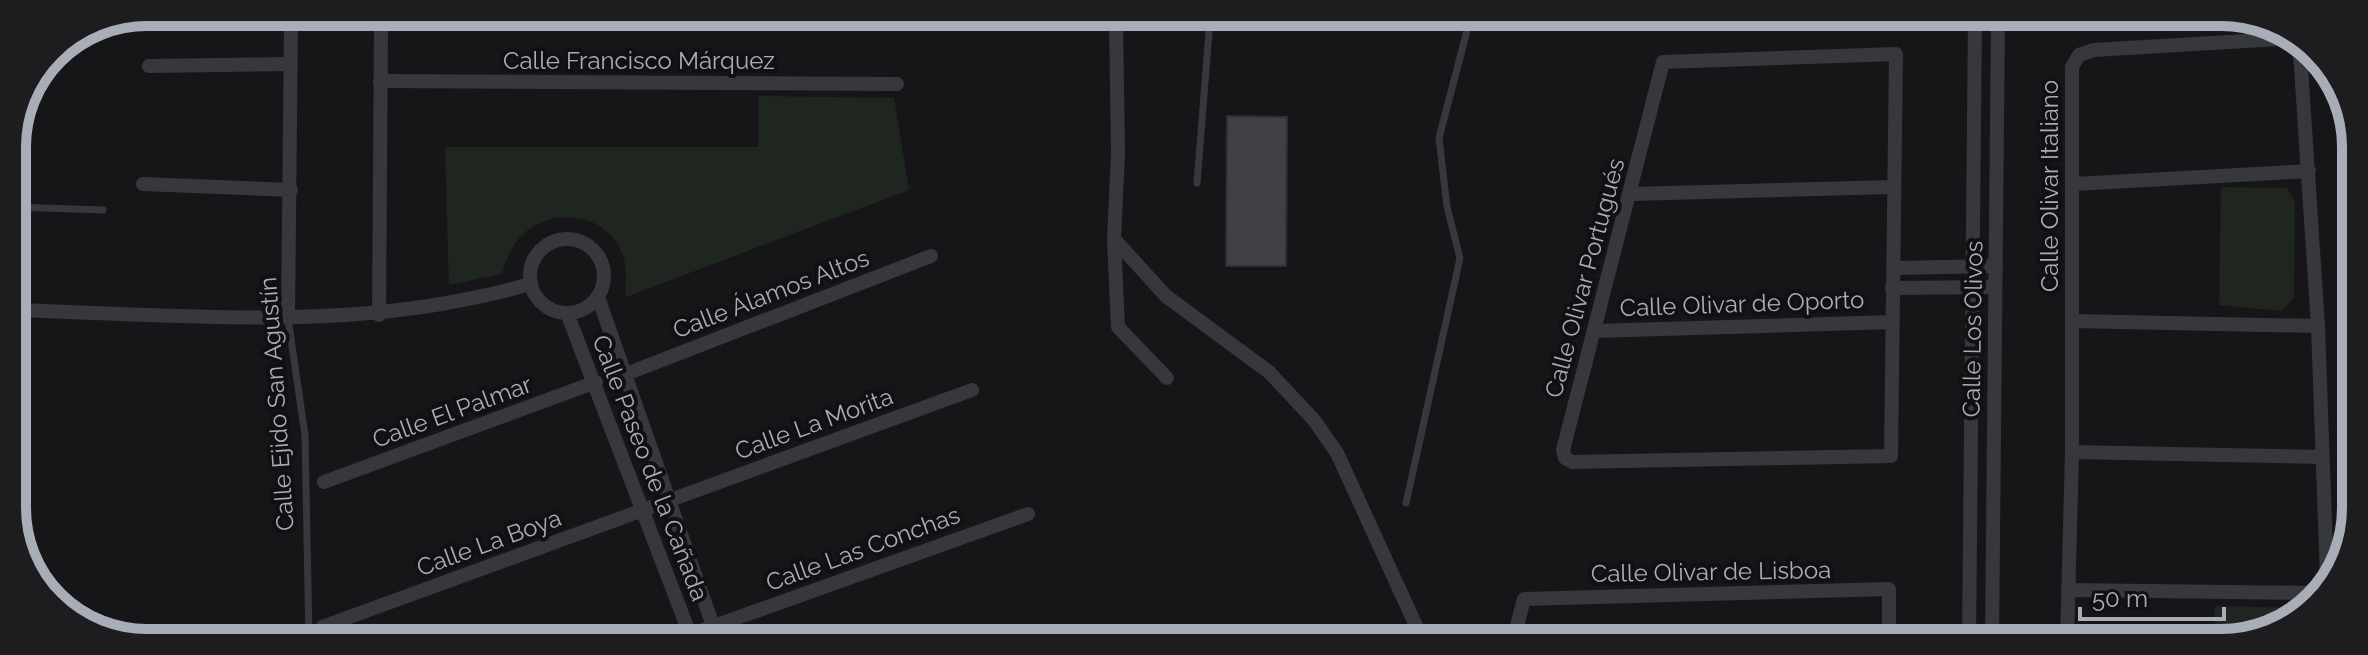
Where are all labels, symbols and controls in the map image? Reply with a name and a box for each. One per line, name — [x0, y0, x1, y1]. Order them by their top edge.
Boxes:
street label: Calle Francisco Márquez — [503, 46, 775, 75]
street label: Calle Olivar Italiano — [2035, 80, 2064, 292]
street label: Calle Olivar Portugués — [1539, 155, 1630, 401]
street label: Calle Los Olivos — [1956, 240, 1989, 418]
street label: Calle Álamos Altos — [669, 243, 873, 344]
street label: Calle Ejido San Agustín — [253, 276, 300, 532]
street label: Calle Olivar de Oporto — [1619, 285, 1865, 322]
street label: Calle Paseo de la Cañada — [586, 331, 715, 605]
street label: Calle El Palmar — [368, 369, 536, 454]
street label: Calle La Morita — [731, 382, 897, 466]
street label: Calle Las Conchas — [762, 500, 964, 597]
street label: Calle La Boya — [413, 503, 565, 582]
street label: Calle Olivar de Lisboa — [1591, 555, 1831, 588]
scale bar — [2080, 571, 2224, 621]
text: 50 m — [2092, 584, 2148, 613]

